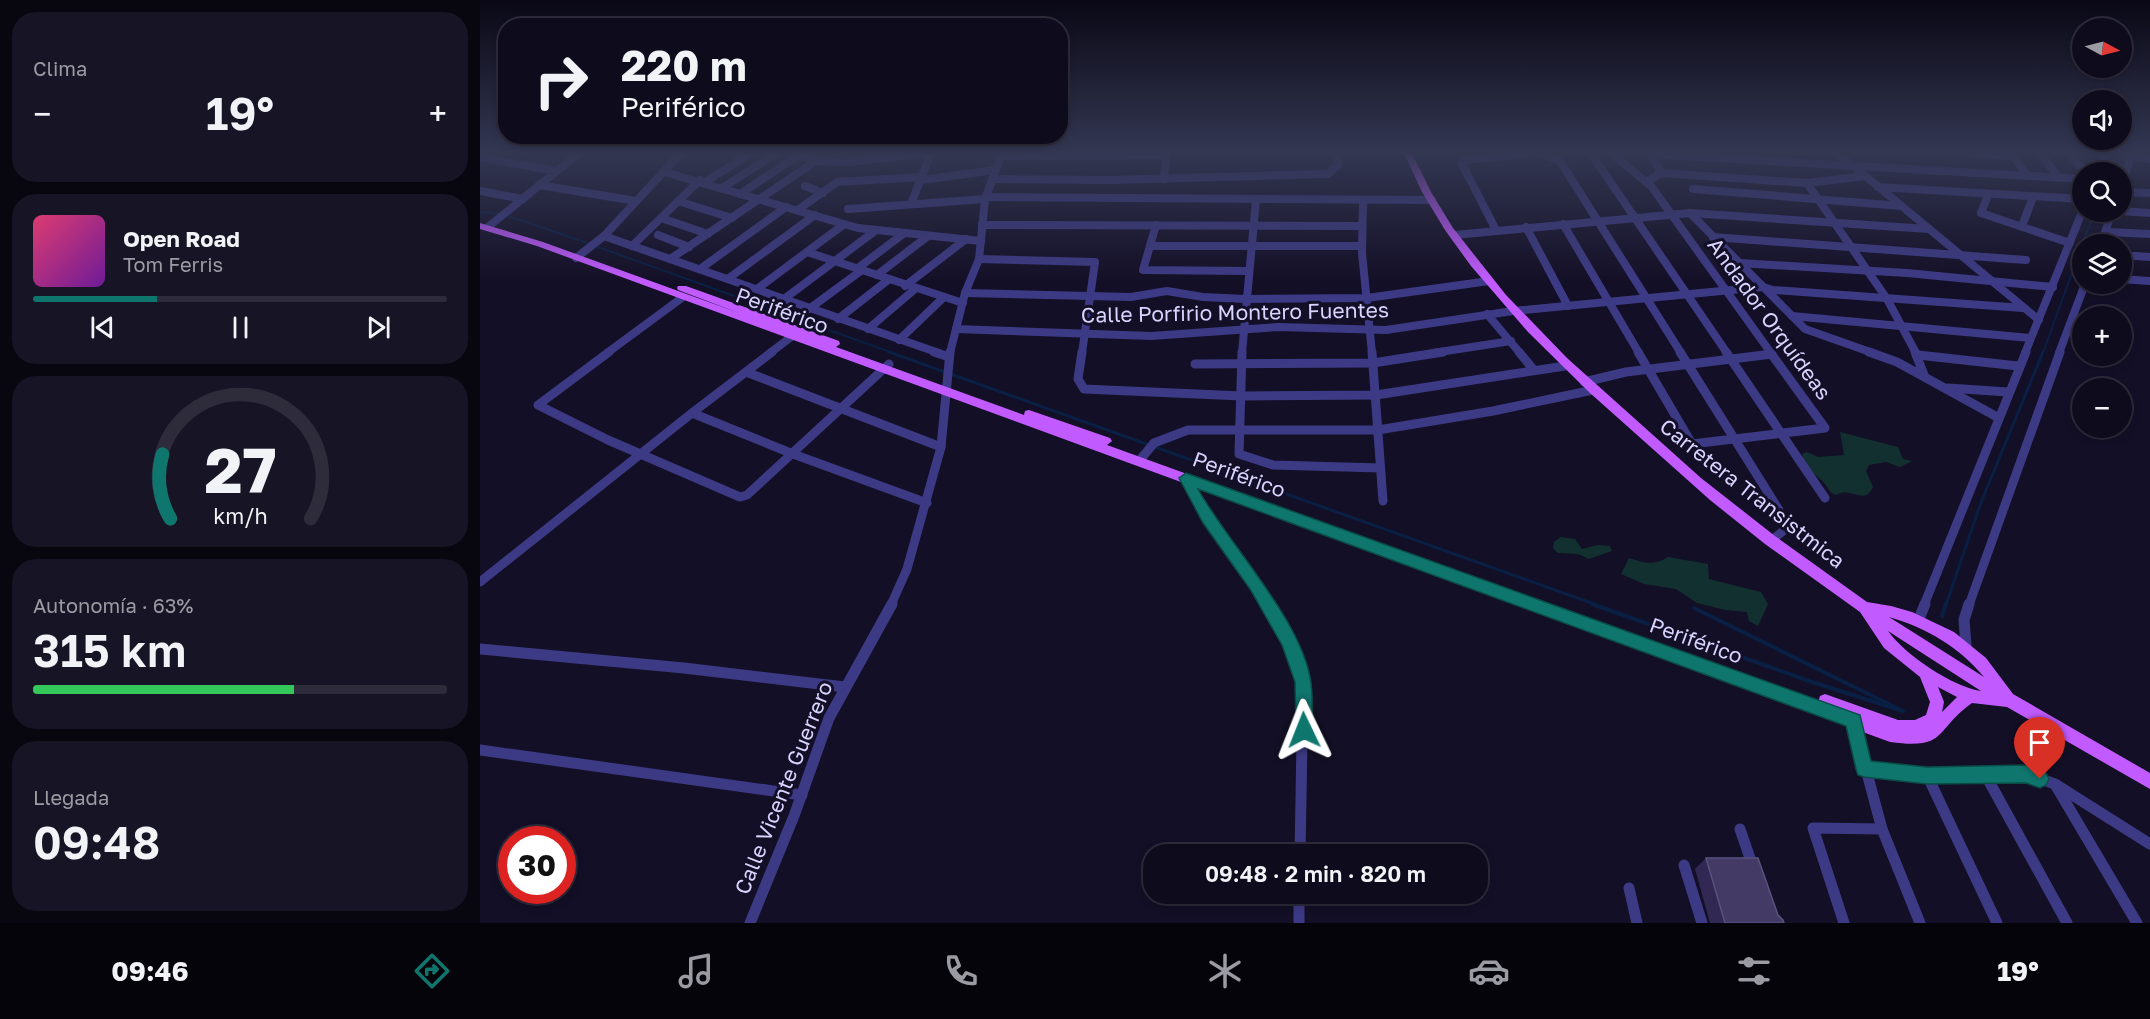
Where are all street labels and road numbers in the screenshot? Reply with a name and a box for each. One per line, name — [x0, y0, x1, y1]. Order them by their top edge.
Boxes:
street label: Andador Orquídeas — [1702, 232, 1837, 404]
street label: Periférico — [732, 281, 832, 339]
street label: Calle Porfirio Montero Fuentes — [1081, 296, 1389, 328]
street label: Carretera Transistmica — [1655, 413, 1850, 574]
street label: Periférico — [1189, 445, 1289, 503]
street label: Periférico — [1646, 611, 1746, 669]
street label: Calle Vicente Guerrero — [728, 677, 838, 898]

